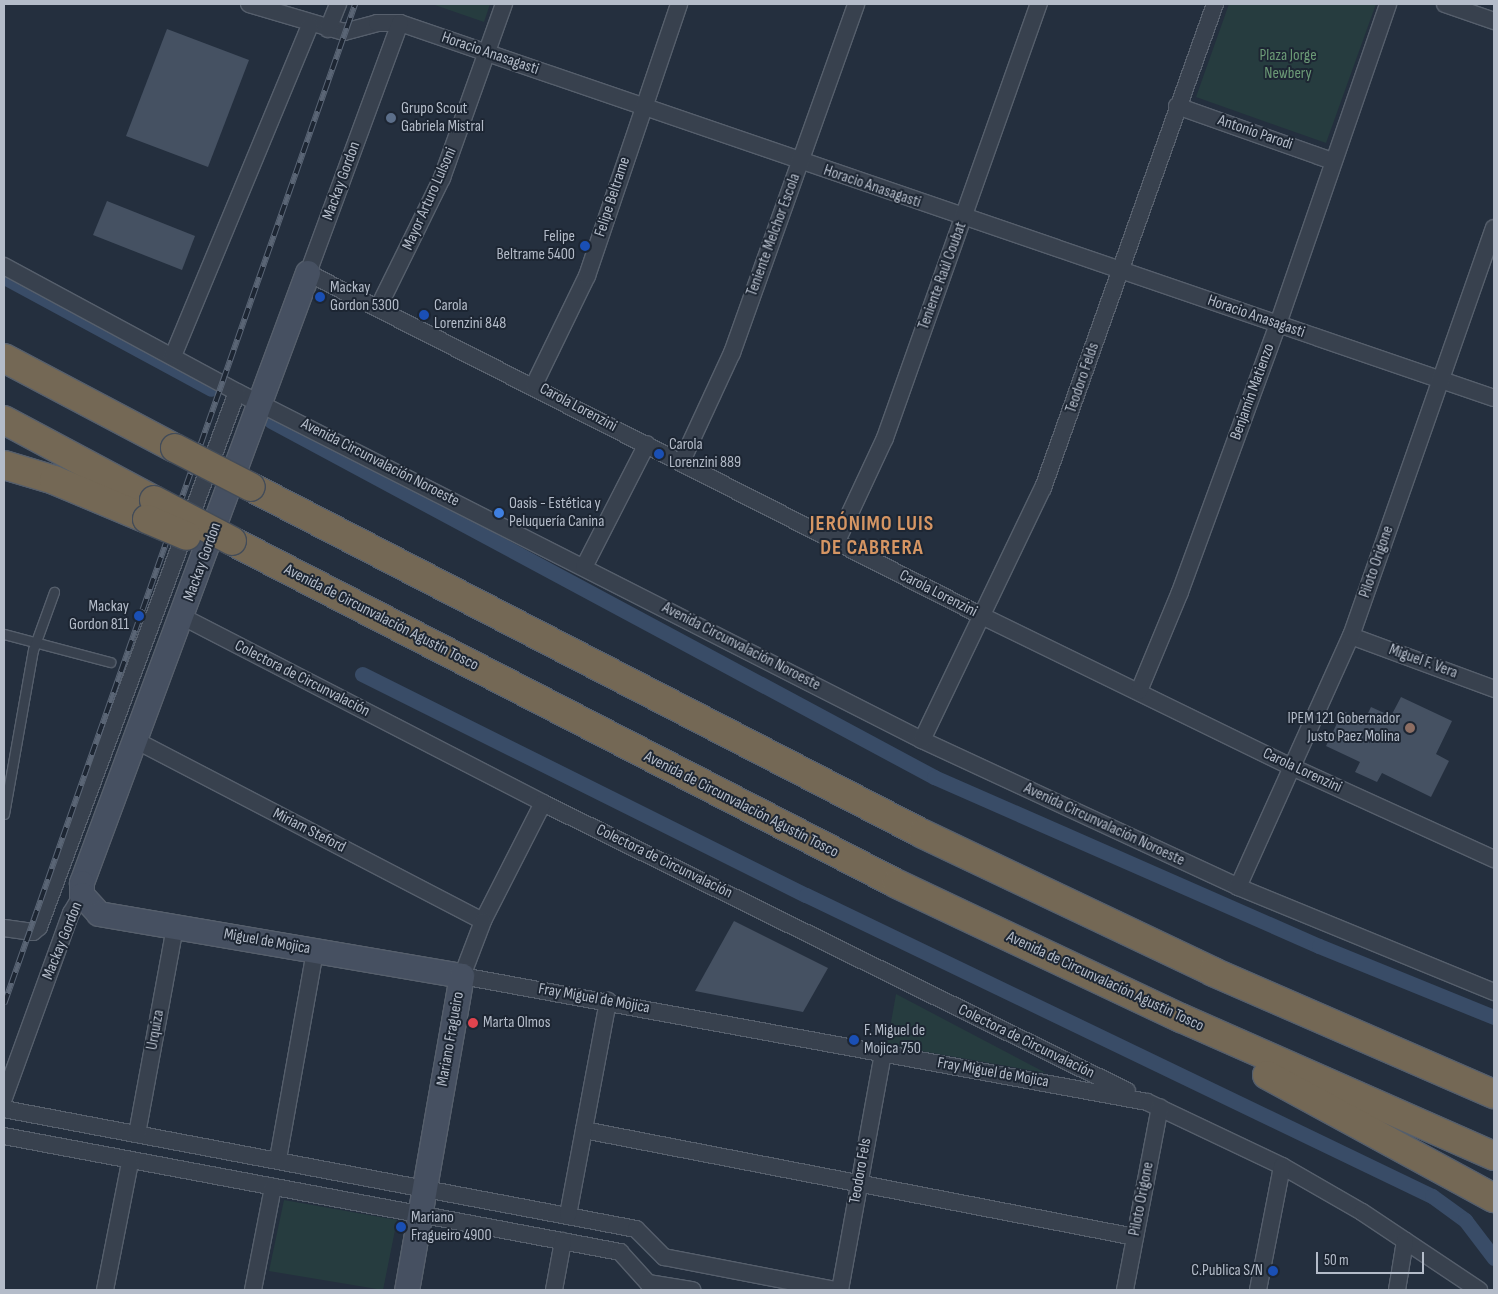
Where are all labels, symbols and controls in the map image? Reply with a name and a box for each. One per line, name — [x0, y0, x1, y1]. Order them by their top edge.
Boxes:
street label: Horacio Anasagasti — [439, 28, 541, 80]
park label: Plaza Jorge Newbery — [1259, 46, 1317, 84]
place label: Grupo Scout Gabriela Mistral — [401, 99, 484, 137]
street label: Antonio Parodi — [1215, 111, 1295, 155]
marker: Grupo Scout Gabriela Mistral — [385, 112, 397, 124]
street label: Mackay Gordon — [319, 139, 365, 223]
street label: Mayor Arturo Lulsoni — [399, 145, 461, 253]
street label: Felipe Beltrame — [591, 155, 635, 239]
street label: Horacio Anasagasti — [821, 161, 923, 213]
street label: Teniente Melchor Escola — [743, 171, 805, 299]
street label: Teniente Raúl Coubat — [915, 220, 971, 332]
place label: Felipe Beltrame 5400 — [496, 227, 575, 265]
marker: Felipe Beltrame 5400 — [579, 240, 591, 252]
place label: Mackay Gordon 5300 — [330, 278, 399, 316]
marker: Mackay Gordon 5300 — [314, 291, 326, 303]
street label: Horacio Anasagasti — [1205, 291, 1307, 343]
place label: Carola Lorenzini 848 — [434, 296, 506, 334]
marker: Carola Lorenzini 848 — [418, 309, 430, 321]
street label: Teodoro Felds — [1062, 340, 1104, 416]
street label: Benjamín Matienzo — [1227, 341, 1279, 443]
street label: Carola Lorenzini — [536, 380, 620, 436]
street label: Avenida Circunvalación Noroeste — [298, 415, 462, 511]
place label: Carola Lorenzini 889 — [669, 435, 741, 473]
marker: Carola Lorenzini 889 — [653, 448, 665, 460]
place label: Oasis - Estética y Peluquería Canina — [509, 494, 604, 532]
marker: Oasis - Estética y Peluquería Canina — [493, 507, 505, 519]
district label: JERÓNIMO LUIS DE CABRERA — [808, 511, 936, 561]
street label: Mackay Gordon — [180, 520, 226, 604]
street label: Piloto Origone — [1356, 523, 1398, 601]
street label: Avenida de Circunvalación Agustín Tosco — [281, 561, 481, 675]
street label: Carola Lorenzini — [896, 566, 980, 622]
place label: Mackay Gordon 811 — [69, 597, 129, 635]
street label: Avenida Circunvalación Noroeste — [659, 599, 823, 695]
marker: Mackay Gordon 811 — [133, 610, 145, 622]
street label: Colectora de Circunvalación — [231, 637, 373, 721]
street label: Miguel F. Vera — [1386, 641, 1460, 683]
place label: IPEM 121 Gobernador Justo Paez Molina — [1288, 709, 1400, 747]
marker: IPEM 121 Gobernador Justo Paez Molina — [1404, 722, 1416, 734]
street label: Carola Lorenzini — [1259, 744, 1345, 798]
street label: Avenida de Circunvalación Agustín Tosco — [641, 748, 841, 862]
street label: Avenida Circunvalación Noroeste — [1021, 779, 1187, 871]
street label: Miriam Steford — [269, 805, 349, 857]
street label: Colectora de Circunvalación — [593, 821, 735, 903]
street label: Mackay Gordon — [39, 899, 87, 983]
street label: Miguel de Mojica — [222, 925, 312, 959]
street label: Avenida de Circunvalación Agustín Tosco — [1003, 928, 1207, 1036]
street label: Fray Miguel de Mojica — [537, 980, 651, 1018]
street label: Mariano Fragueiro — [433, 990, 469, 1088]
street label: Colectora de Circunvalación — [955, 1001, 1097, 1083]
street label: Urquiza — [143, 1008, 169, 1052]
place label: Marta Olmos — [483, 1013, 550, 1033]
marker: Marta Olmos — [467, 1017, 479, 1029]
place label: F. Miguel de Mojica 750 — [864, 1021, 925, 1059]
marker: F. Miguel de Mojica 750 — [848, 1034, 860, 1046]
street label: Fray Miguel de Mojica — [936, 1054, 1050, 1092]
street label: Teodoro Fels — [846, 1137, 876, 1205]
street label: Piloto Origone — [1125, 1160, 1159, 1238]
place label: Mariano Fragueiro 4900 — [411, 1208, 492, 1246]
marker: Mariano Fragueiro 4900 — [395, 1221, 407, 1233]
scale bar — [1318, 1242, 1426, 1274]
text: 50 m — [1324, 1251, 1349, 1270]
place label: C.Publica S/N — [1191, 1261, 1263, 1281]
marker: C.Publica S/N — [1267, 1265, 1279, 1277]

